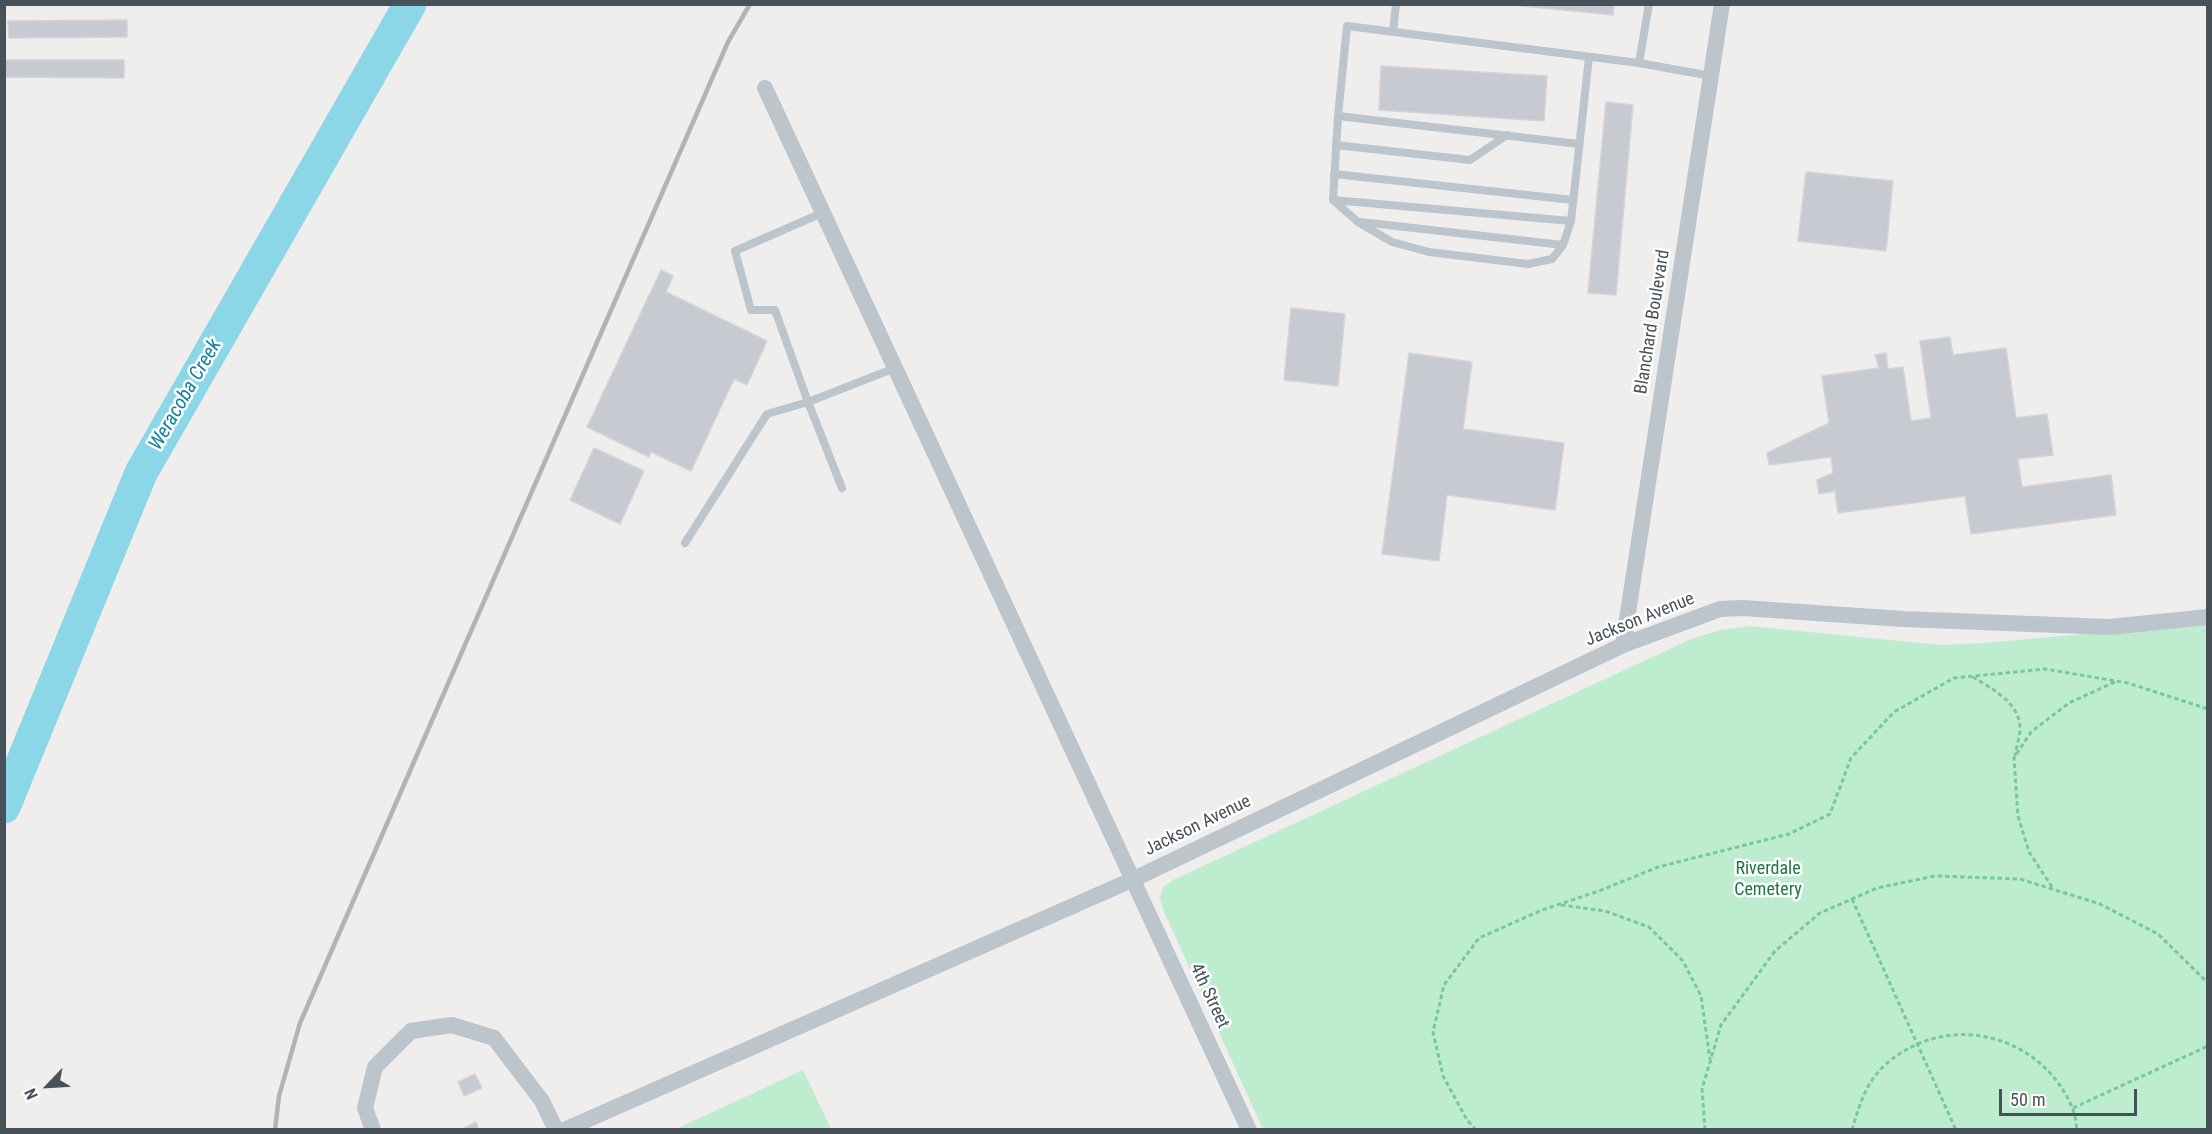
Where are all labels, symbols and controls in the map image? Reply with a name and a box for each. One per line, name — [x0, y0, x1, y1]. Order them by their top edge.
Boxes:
street label: Blanchard Boulevard — [1631, 248, 1675, 396]
water label: Weracoba Creek — [145, 335, 227, 455]
street label: Jackson Avenue — [1582, 588, 1698, 652]
street label: Jackson Avenue — [1141, 791, 1255, 861]
park label: Riverdale Cemetery — [1734, 858, 1802, 900]
street label: 4th Street — [1185, 960, 1233, 1032]
north arrow — [18, 1056, 78, 1116]
scale bar — [2002, 1077, 2140, 1115]
text: N — [21, 1085, 42, 1102]
text: 50 m — [2010, 1089, 2045, 1110]

